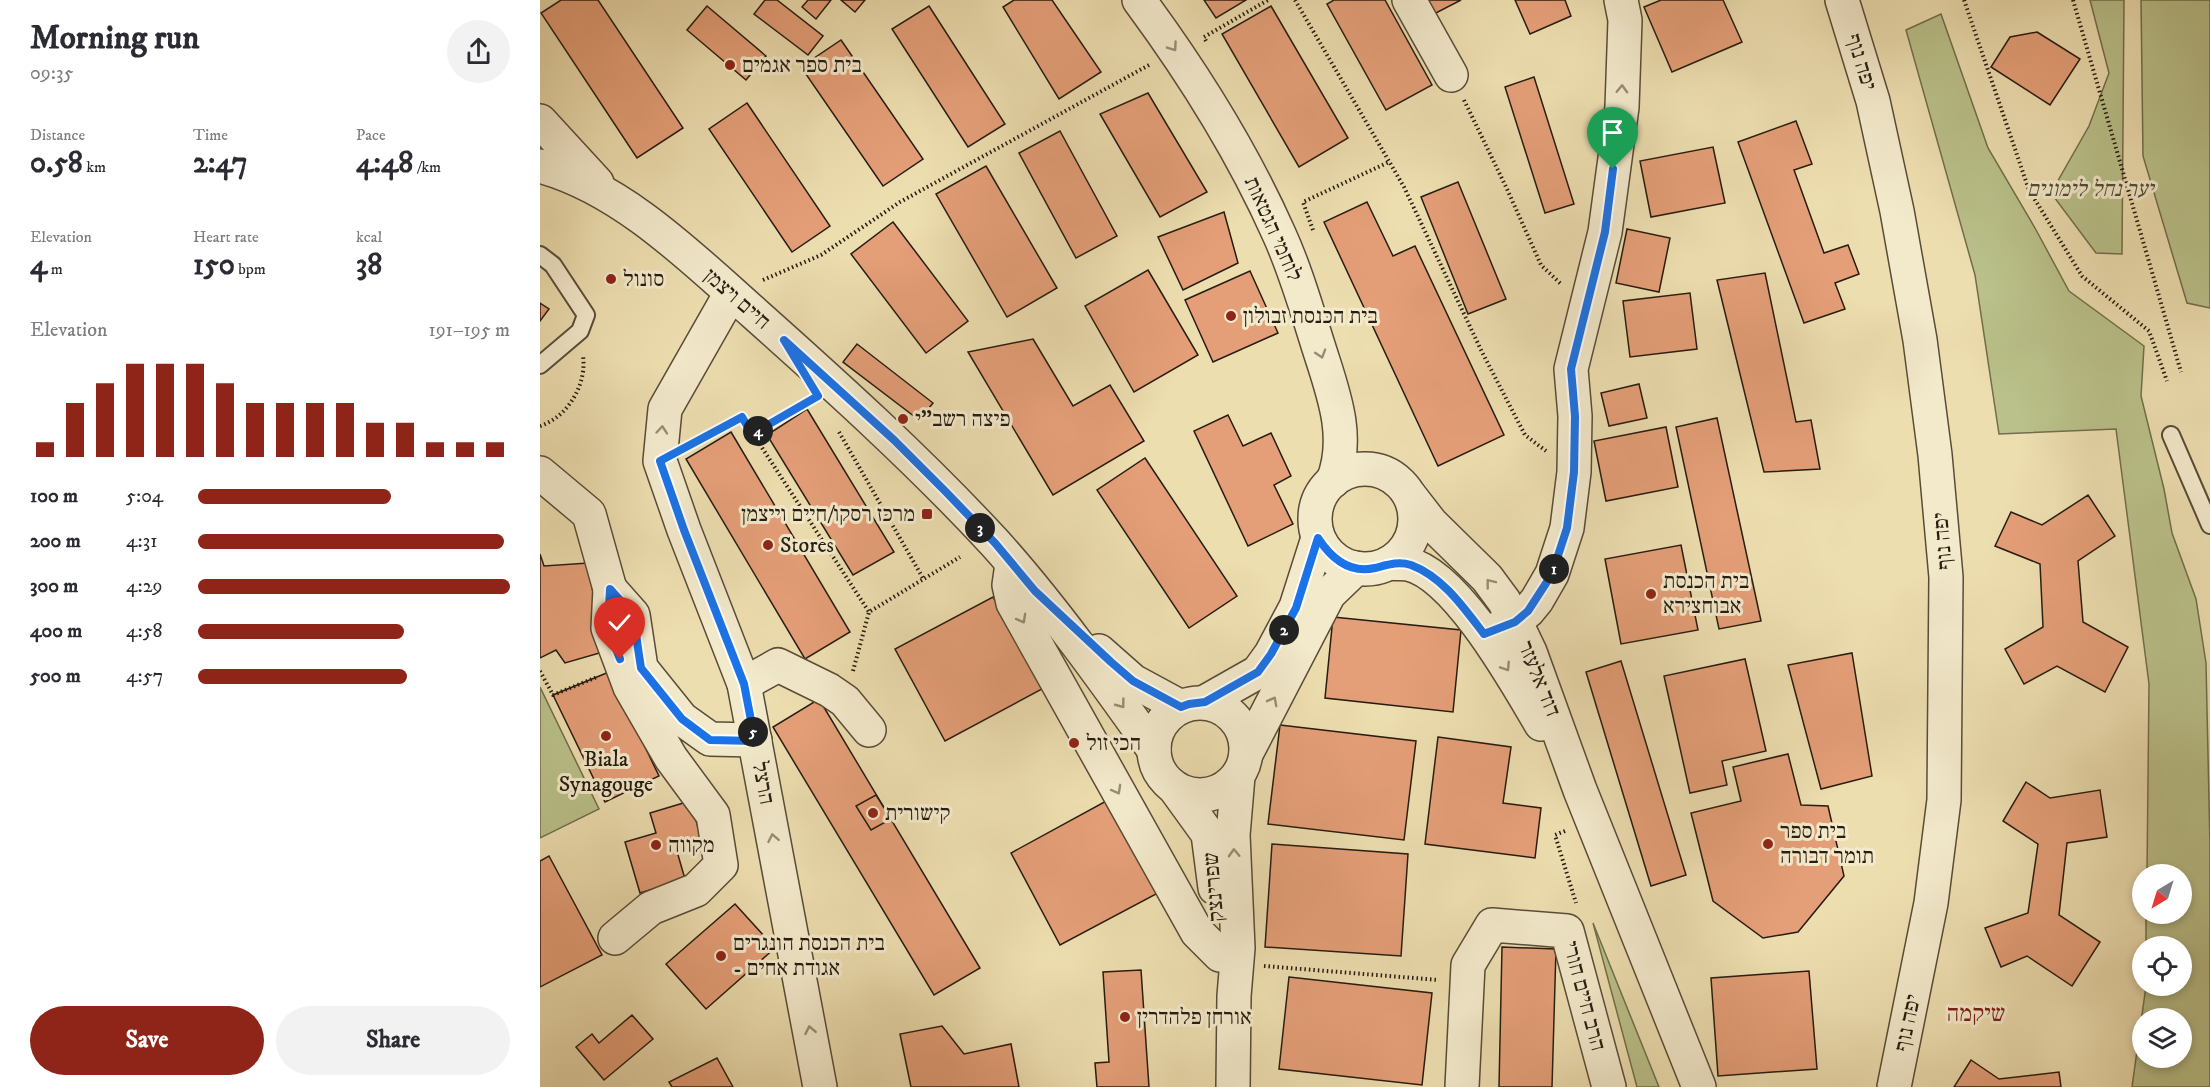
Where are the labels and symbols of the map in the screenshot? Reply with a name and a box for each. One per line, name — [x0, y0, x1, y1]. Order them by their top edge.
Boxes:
street label: יפה נוף — [1840, 31, 1882, 93]
one-way arrow — [1166, 40, 1177, 51]
place label: בית ספר אגמים — [742, 52, 862, 79]
marker: בית ספר אגמים — [723, 58, 737, 72]
one-way arrow — [1616, 85, 1629, 94]
pin — [1587, 107, 1638, 169]
street label: לוחמי הגטאות — [1238, 172, 1308, 286]
park label: יער נחל לימונים — [2027, 176, 2155, 203]
street label: חיים ויצמן — [698, 263, 776, 335]
place label: סונול — [623, 266, 664, 293]
marker: סונול — [604, 272, 618, 286]
place label: בית הכנסת זבולון — [1243, 303, 1378, 330]
marker: בית הכנסת זבולון — [1224, 309, 1238, 323]
one-way arrow — [1314, 348, 1326, 359]
place label: פיצה רשב"י — [915, 406, 1011, 433]
marker: פיצה רשב"י — [896, 412, 910, 426]
pin: 4 — [743, 416, 773, 446]
one-way arrow — [655, 426, 668, 435]
place label: מרכז רסקו/חיים וייצמן — [741, 501, 915, 528]
marker: מרכז רסקו/חיים וייצמן — [920, 507, 934, 521]
street label: יפה נוף — [1927, 511, 1959, 571]
pin: 3 — [965, 513, 995, 543]
place label: Stores — [780, 532, 834, 559]
marker: Stores — [761, 538, 775, 552]
pin: 1 — [1539, 554, 1569, 584]
place label: בית הכנסת אבוחצירא — [1663, 568, 1749, 620]
one-way arrow — [1486, 579, 1497, 590]
marker: בית הכנסת אבוחצירא — [1644, 587, 1658, 601]
pin — [594, 597, 645, 659]
one-way arrow — [1015, 613, 1026, 623]
pin: 2 — [1269, 615, 1299, 645]
street label: דוד אלעזר — [1512, 637, 1566, 721]
one-way arrow — [1499, 661, 1510, 672]
one-way arrow — [1266, 697, 1277, 708]
one-way arrow — [1114, 698, 1125, 709]
pin: 5 — [738, 717, 768, 747]
marker: Biala Synagouge — [599, 729, 613, 743]
place label: הכי זול — [1086, 730, 1141, 757]
marker: הכי זול — [1067, 736, 1081, 750]
place label: Biala Synagouge — [559, 746, 653, 798]
street label: הרצל — [746, 759, 780, 807]
one-way arrow — [1110, 783, 1121, 794]
place label: קישורית — [885, 800, 950, 827]
marker: קישורית — [866, 806, 880, 820]
place label: בית ספר תומר דבורה — [1780, 818, 1874, 870]
place label: מקווה — [668, 832, 715, 859]
one-way arrow — [767, 833, 780, 843]
marker: בית ספר תומר דבורה — [1761, 837, 1775, 851]
marker: מקווה — [649, 838, 663, 852]
one-way arrow — [1227, 849, 1240, 858]
street label: שפרינצק — [1197, 851, 1231, 923]
north arrow — [2132, 864, 2192, 924]
place label: בית הכנסת הונגרים - אגודת אחים — [733, 930, 885, 982]
street label: הרב חיים חורי — [1556, 938, 1612, 1054]
marker: בית הכנסת הונגרים - אגודת אחים — [714, 949, 728, 963]
street label: יפה נוף — [1889, 992, 1927, 1054]
district label: שיקמה — [1947, 999, 2005, 1029]
place label: אורחן פלהדרין — [1137, 1004, 1252, 1031]
marker: אורחן פלהדרין — [1118, 1010, 1132, 1024]
one-way arrow — [804, 1025, 817, 1035]

